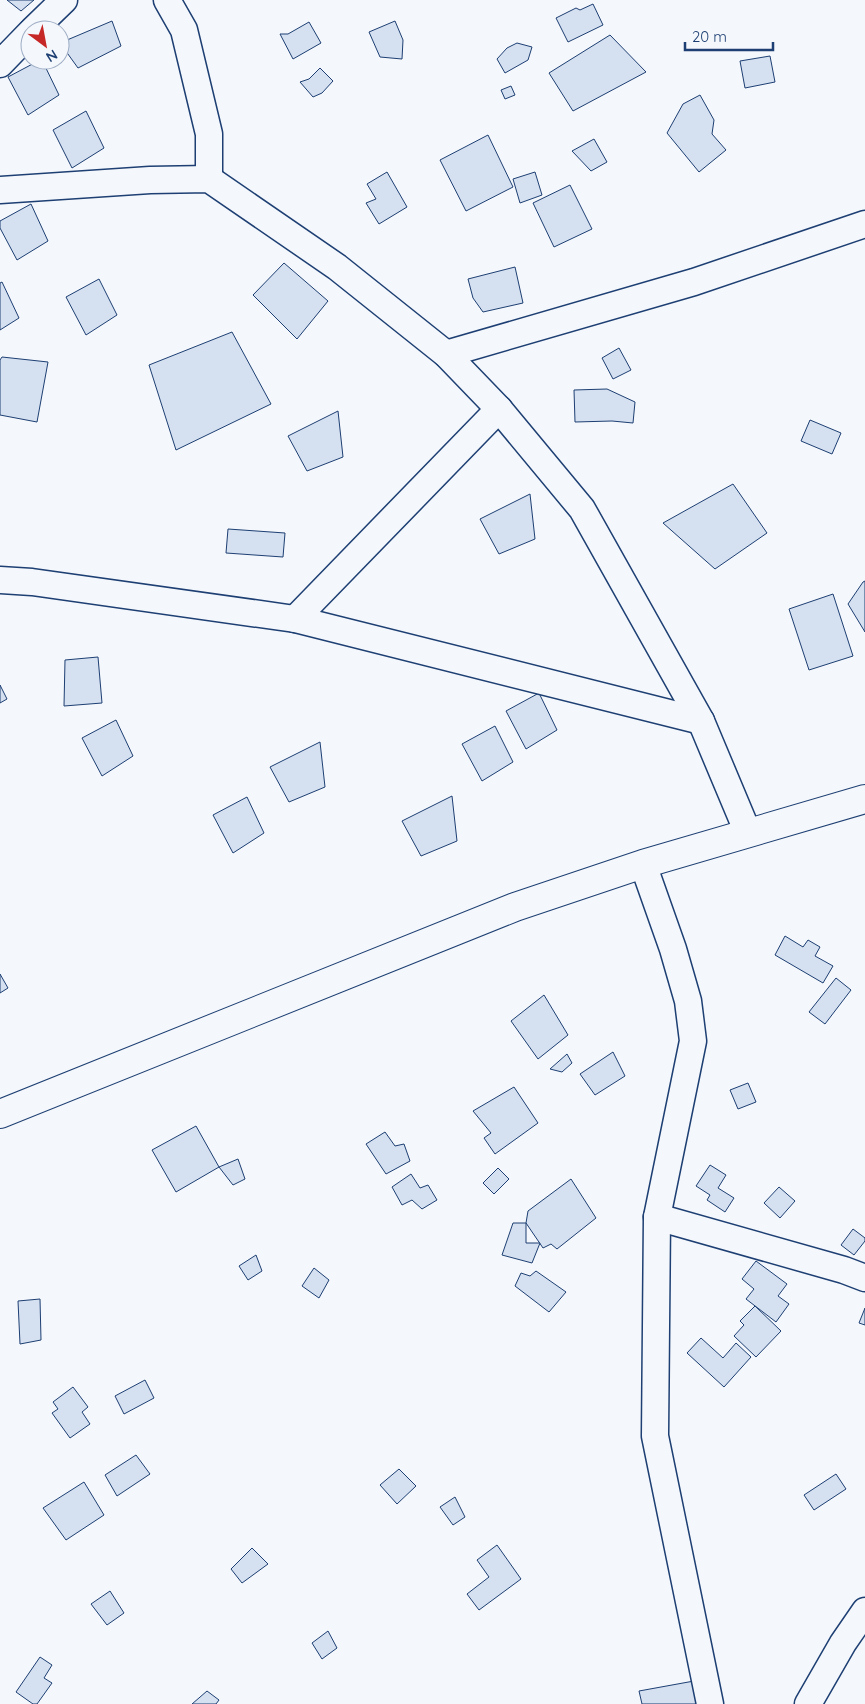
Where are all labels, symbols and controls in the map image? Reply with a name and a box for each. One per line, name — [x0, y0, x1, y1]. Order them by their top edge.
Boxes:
north arrow — [20, 20, 70, 70]
scale bar — [685, 20, 772, 52]
text: 20 m — [692, 27, 727, 46]
text: N — [43, 46, 61, 66]

